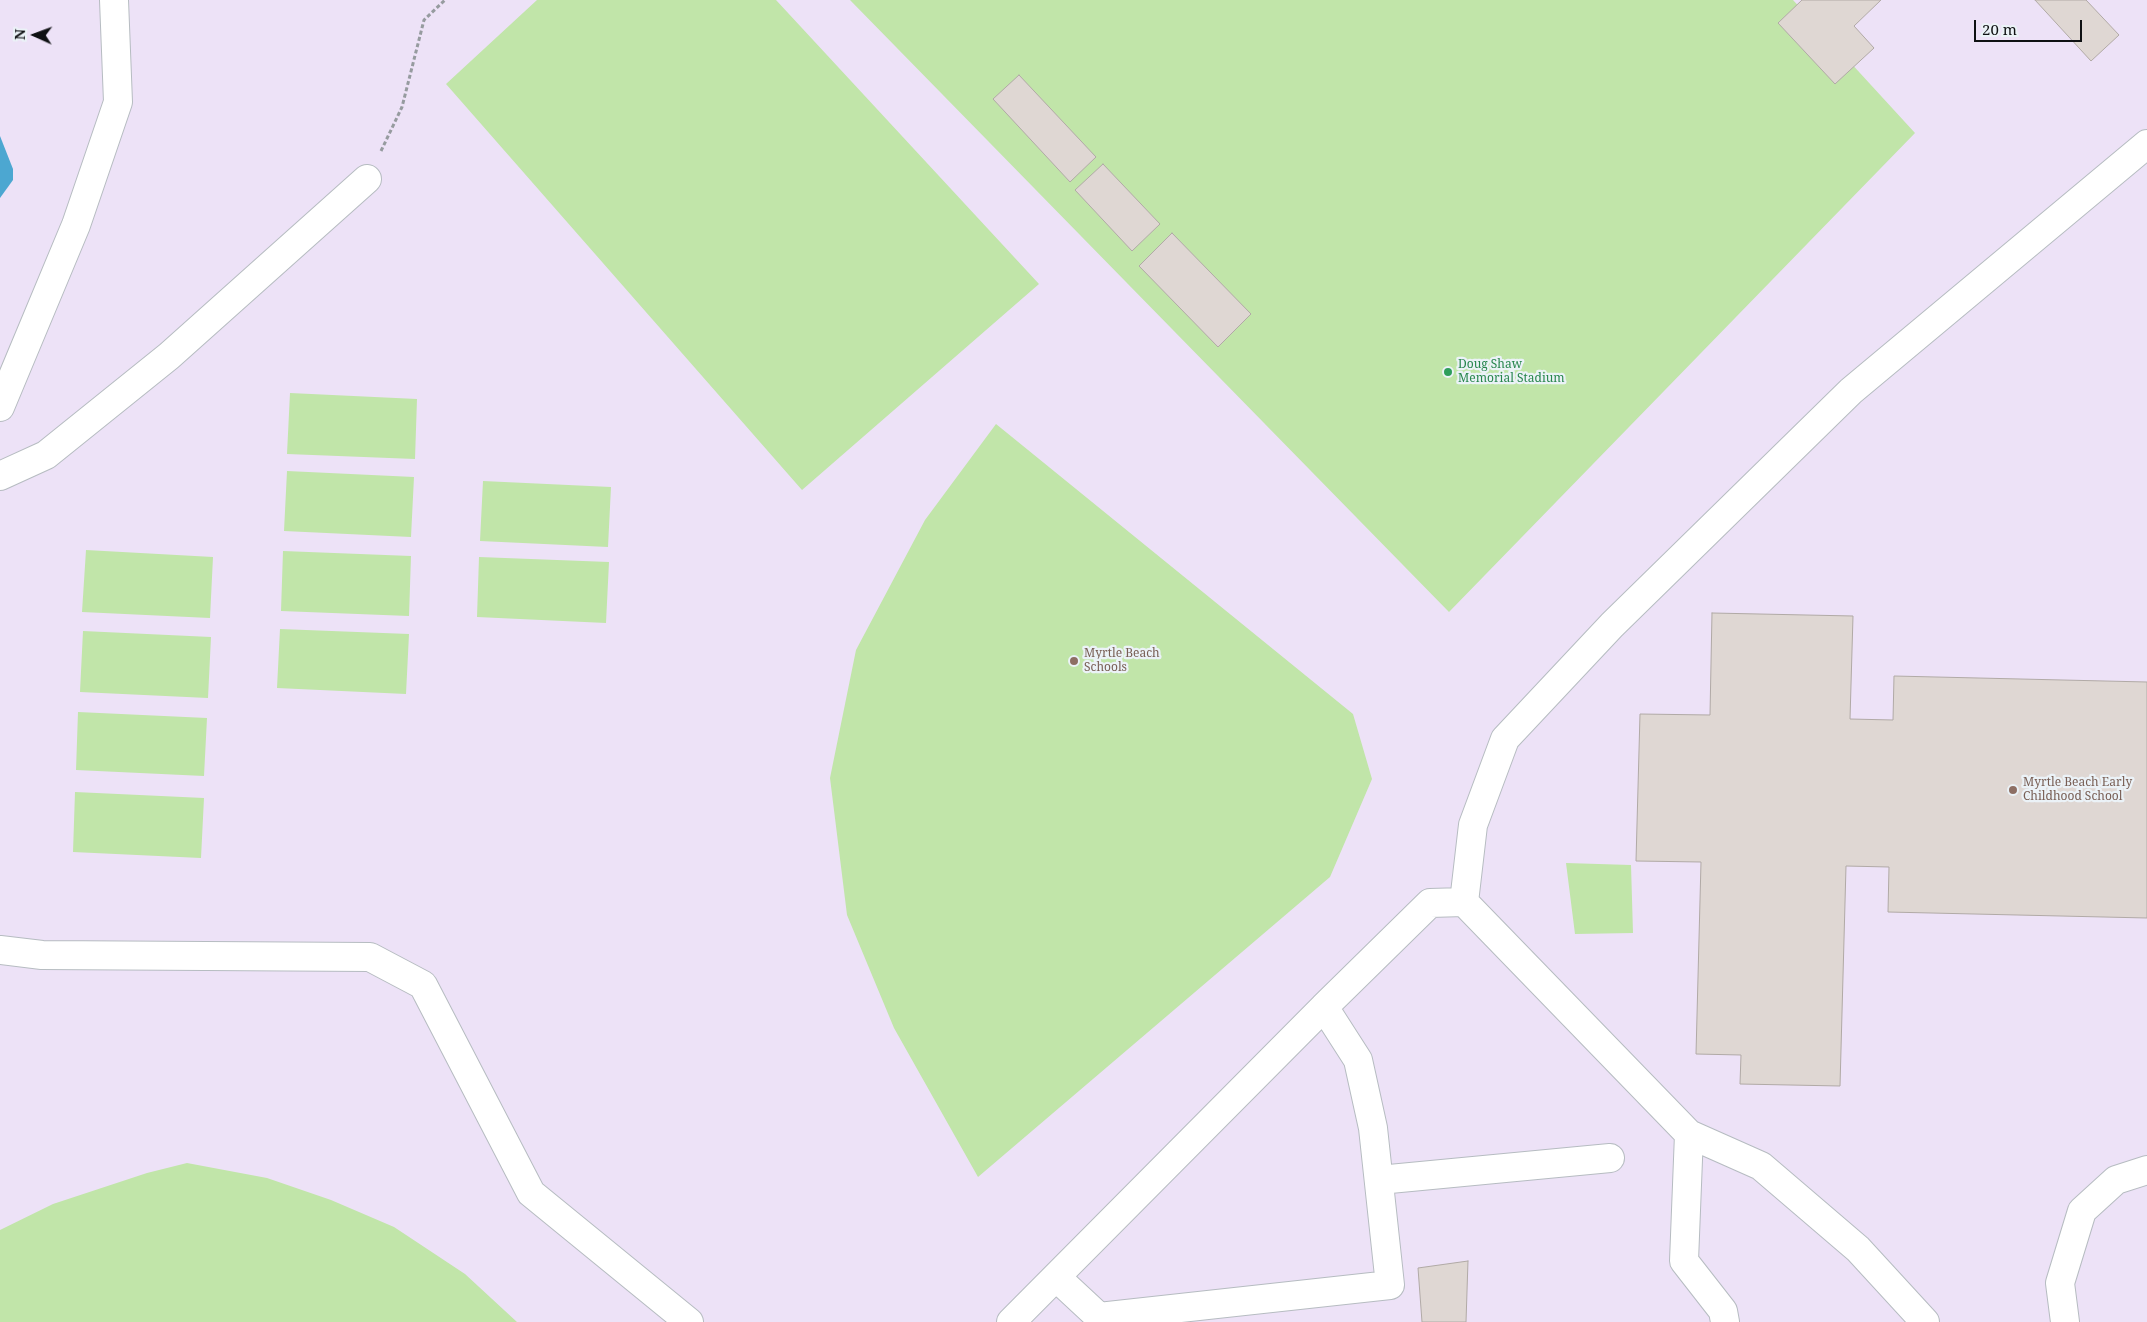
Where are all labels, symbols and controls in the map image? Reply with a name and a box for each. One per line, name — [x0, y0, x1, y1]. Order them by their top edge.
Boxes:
north arrow — [10, 10, 60, 60]
scale bar — [1977, 10, 2084, 42]
text: 20 m — [1982, 19, 2017, 39]
text: N — [10, 29, 29, 40]
place label: Doug Shaw Memorial Stadium — [1458, 358, 1565, 386]
marker: Doug Shaw Memorial Stadium — [1442, 366, 1454, 378]
place label: Myrtle Beach Schools — [1084, 647, 1160, 675]
marker: Myrtle Beach Schools — [1068, 655, 1080, 667]
place label: Myrtle Beach Early Childhood School — [2023, 776, 2132, 804]
marker: Myrtle Beach Early Childhood School — [2007, 784, 2019, 796]

